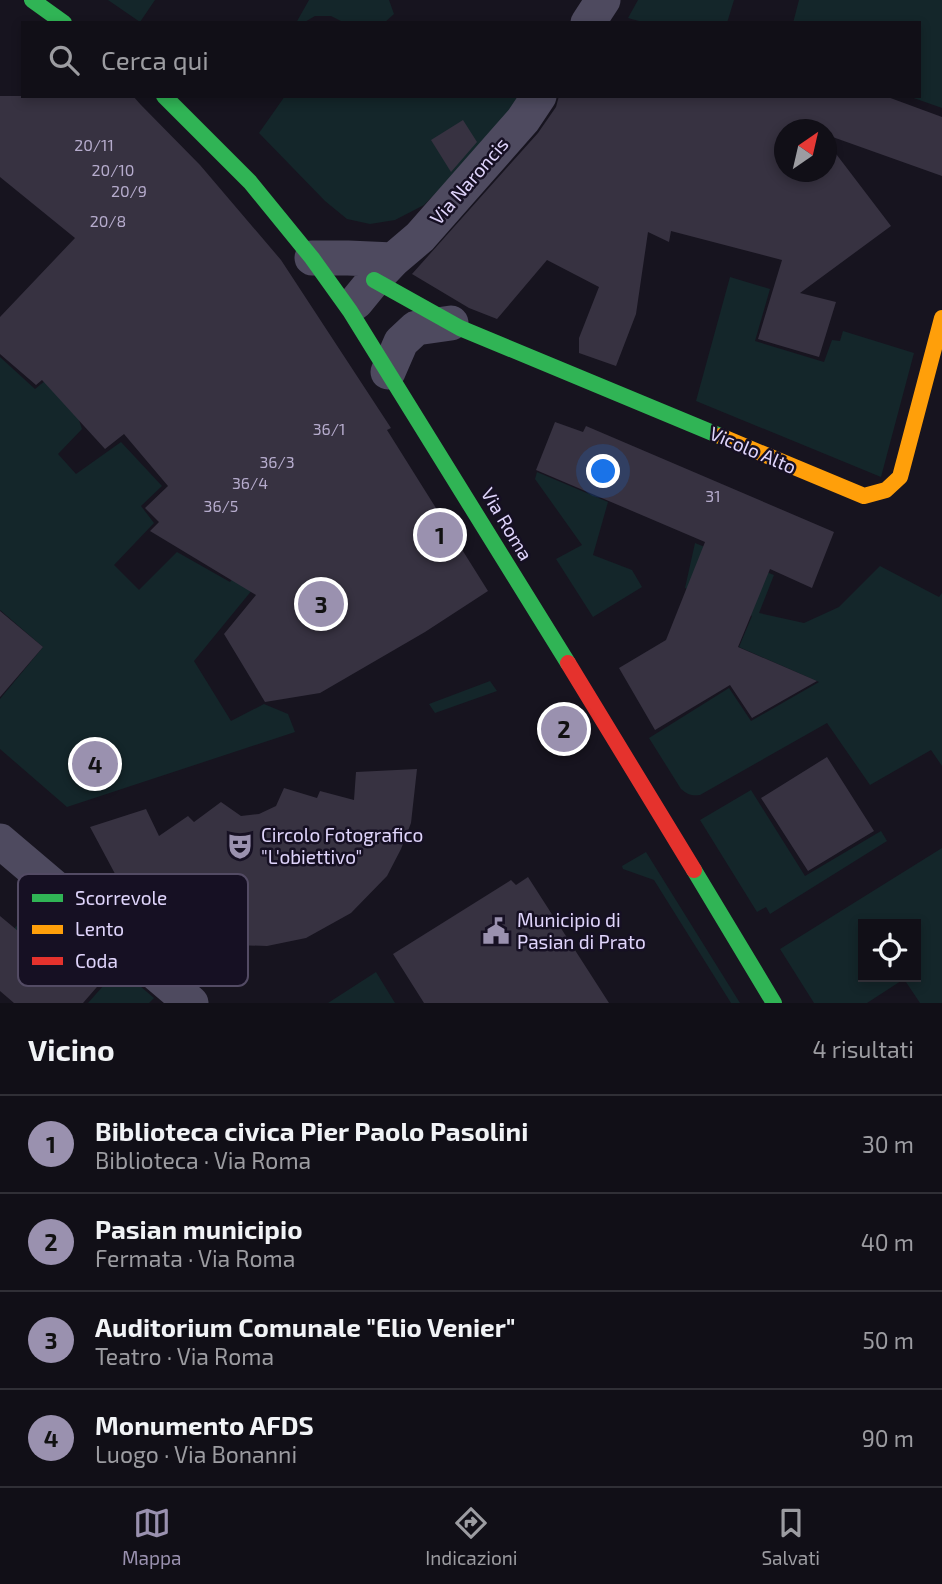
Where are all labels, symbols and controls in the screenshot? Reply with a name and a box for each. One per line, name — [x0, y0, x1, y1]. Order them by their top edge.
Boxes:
search box — [21, 21, 921, 98]
icon: search — [45, 41, 83, 79]
text: Cerca qui — [101, 44, 209, 75]
north arrow — [774, 119, 837, 182]
street label: Via Naroncis — [425, 133, 513, 229]
house number: 20/11 — [74, 135, 114, 154]
house number: 20/10 — [92, 160, 134, 179]
house number: 20/9 — [111, 181, 147, 200]
house number: 20/8 — [90, 211, 126, 230]
house number: 36/1 — [313, 419, 345, 438]
street label: Vicolo Alto — [706, 421, 800, 478]
house number: 36/3 — [259, 452, 295, 471]
your location — [586, 454, 620, 488]
house number: 36/4 — [232, 473, 268, 492]
street label: Via Roma — [477, 483, 538, 564]
house number: 31 — [705, 486, 721, 505]
house number: 36/5 — [204, 496, 238, 515]
pin: 1 — [417, 509, 463, 561]
pin: 3 — [298, 578, 344, 630]
pin: 2 — [541, 703, 587, 755]
pin: 4 — [72, 738, 118, 790]
place label: Circolo Fotografico "L'obiettivo" — [261, 823, 423, 868]
theatre icon: Circolo Fotografico "L'obiettivo" — [225, 831, 255, 861]
legend — [18, 874, 248, 986]
text: Scorrevole — [75, 886, 167, 909]
place label: Municipio di Pasian di Prato — [517, 908, 646, 953]
public building icon: Municipio di Pasian di Prato — [481, 916, 511, 946]
text: Lento — [75, 917, 124, 940]
map controls — [858, 919, 921, 982]
button: locate — [858, 919, 921, 982]
text: Coda — [75, 949, 118, 972]
text: Vicino — [28, 1031, 115, 1067]
text: 4 risultati — [812, 1035, 914, 1063]
text: Biblioteca civica Pier Paolo Pasolini — [95, 1115, 528, 1146]
text: 1 — [46, 1130, 56, 1158]
text: 30 m — [862, 1130, 914, 1158]
text: Biblioteca · Via Roma — [95, 1146, 311, 1174]
text: Pasian municipio — [95, 1213, 302, 1244]
text: 2 — [44, 1228, 58, 1256]
text: 40 m — [861, 1228, 914, 1256]
text: Fermata · Via Roma — [95, 1244, 295, 1272]
text: Auditorium Comunale "Elio Venier" — [95, 1311, 516, 1342]
text: 3 — [44, 1326, 58, 1354]
text: 50 m — [863, 1326, 914, 1354]
text: Teatro · Via Roma — [95, 1342, 274, 1370]
text: Monumento AFDS — [95, 1409, 314, 1440]
text: 4 — [44, 1424, 58, 1452]
text: 90 m — [862, 1424, 914, 1452]
text: Luogo · Via Bonanni — [95, 1440, 297, 1468]
tab: Mappa — [122, 1504, 181, 1569]
tab: Indicazioni — [425, 1504, 518, 1569]
tab: Salvati — [761, 1504, 820, 1569]

